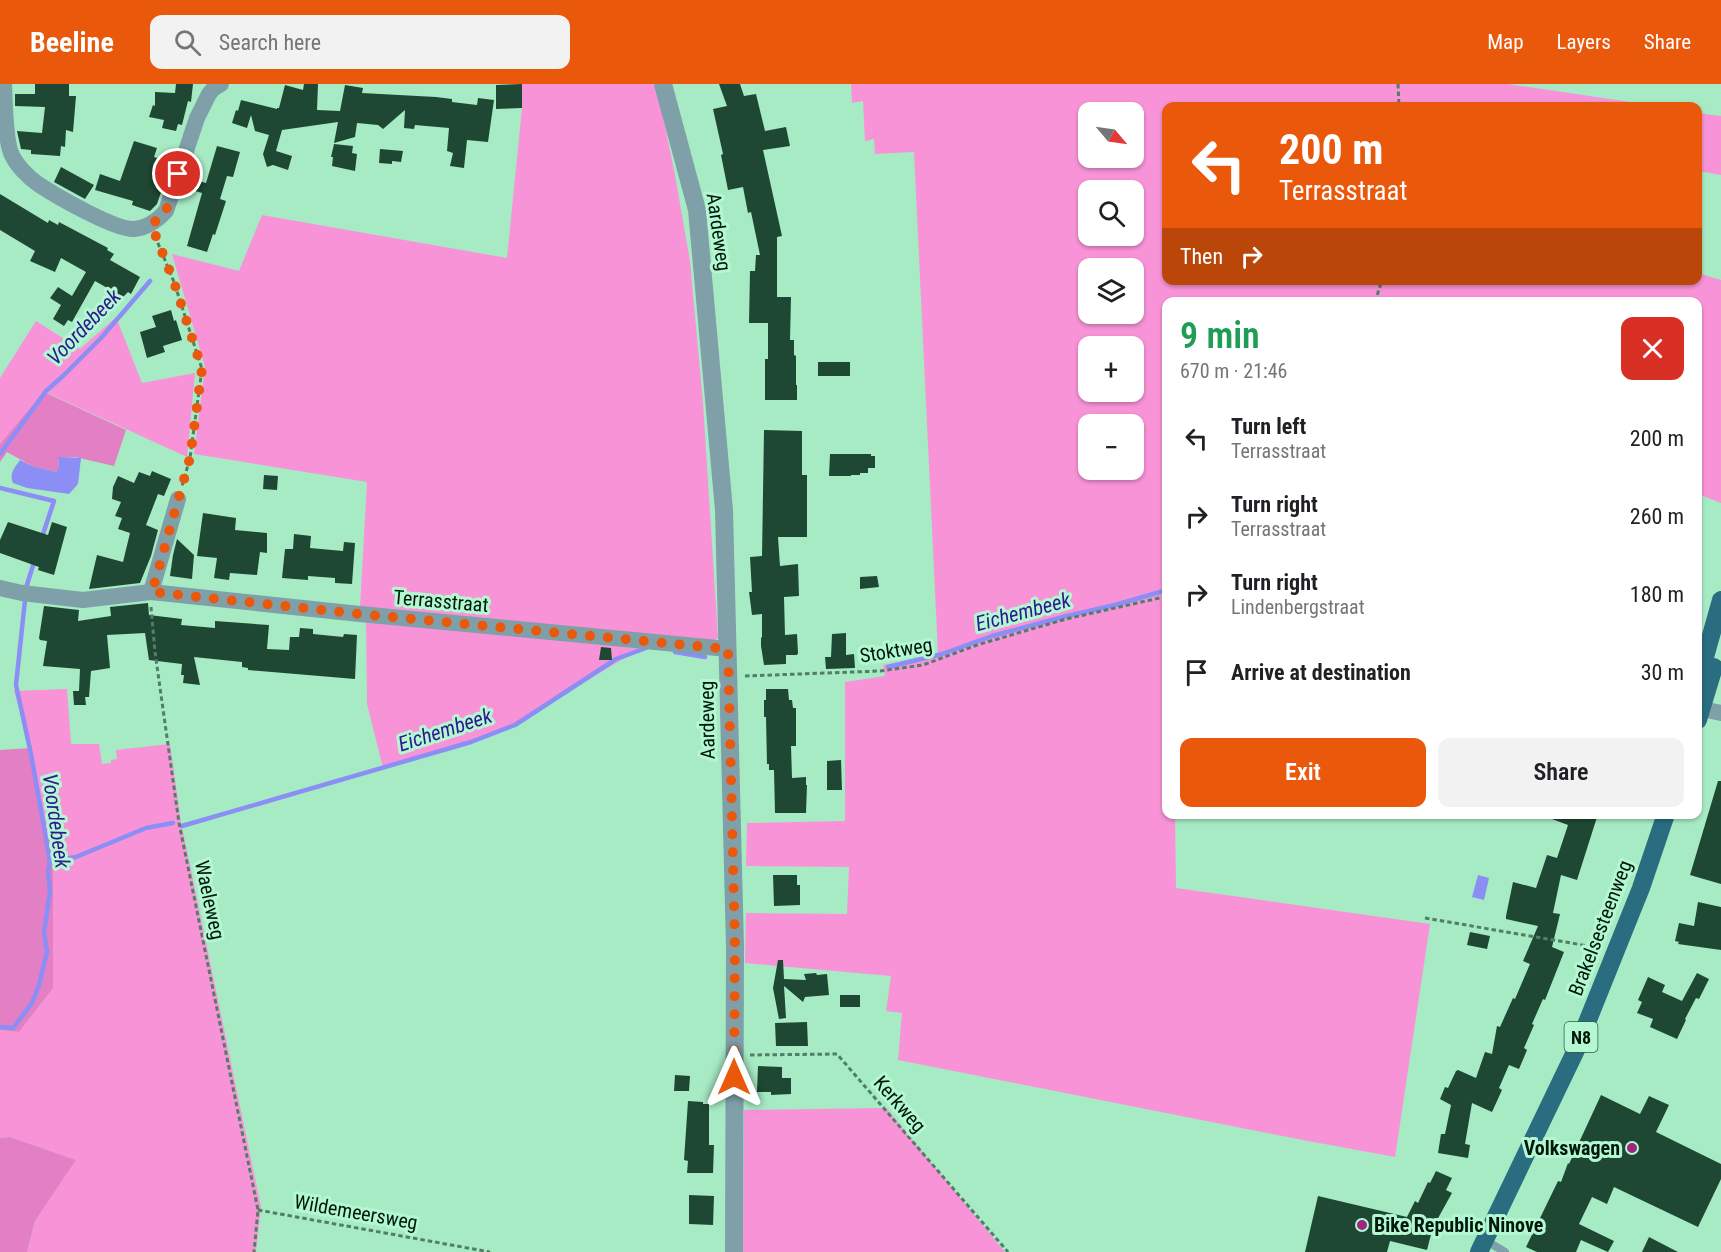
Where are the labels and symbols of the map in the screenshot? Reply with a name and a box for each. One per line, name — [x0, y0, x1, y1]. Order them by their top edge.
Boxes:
north arrow — [1078, 102, 1144, 168]
pin — [152, 148, 203, 199]
street label: Aardeweg — [702, 191, 736, 273]
water label: Voordebeek — [42, 284, 126, 370]
street label: Terrasstraat — [393, 585, 490, 617]
water label: Eichembeek — [973, 588, 1074, 636]
street label: Stoktweg — [858, 632, 934, 668]
street label: Aardeweg — [694, 681, 720, 759]
water label: Eichembeek — [395, 703, 496, 756]
water label: Voordebeek — [37, 772, 75, 871]
street label: Brakelsesteenweg — [1563, 857, 1637, 999]
street label: Waeleweg — [190, 858, 230, 942]
road number: N8 — [1564, 1022, 1598, 1052]
position arrow — [702, 1045, 766, 1109]
street label: Kerkweg — [869, 1071, 931, 1137]
place label: Volkswagen — [1524, 1136, 1620, 1160]
marker: Volkswagen — [1625, 1141, 1639, 1155]
street label: Wildemeersweg — [292, 1189, 420, 1235]
place label: Bike Republic Ninove — [1374, 1213, 1543, 1237]
marker: Bike Republic Ninove — [1355, 1218, 1369, 1232]

